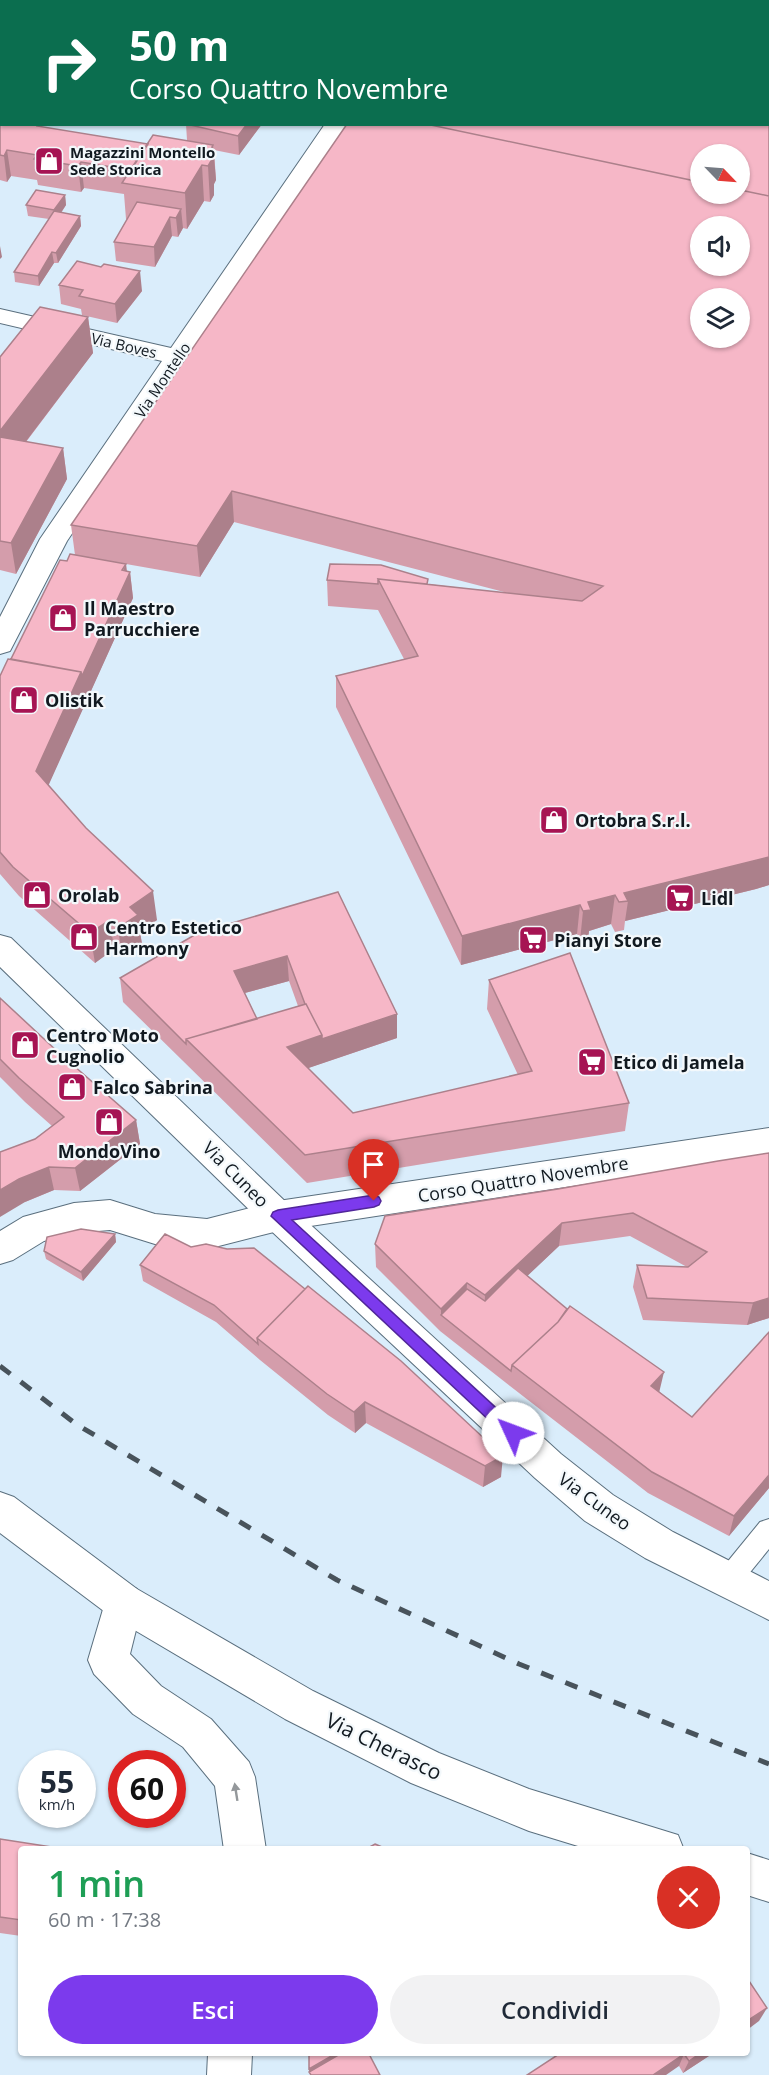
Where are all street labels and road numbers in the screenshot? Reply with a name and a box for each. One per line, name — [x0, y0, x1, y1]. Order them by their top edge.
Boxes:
street label: Via Boves — [89, 328, 159, 362]
street label: Via Montello — [129, 338, 195, 422]
street label: Via Cuneo — [198, 1136, 274, 1212]
street label: Corso Quattro Novembre — [416, 1150, 630, 1208]
street label: Via Cuneo — [554, 1467, 636, 1535]
street label: Via Cherasco — [321, 1706, 447, 1786]

